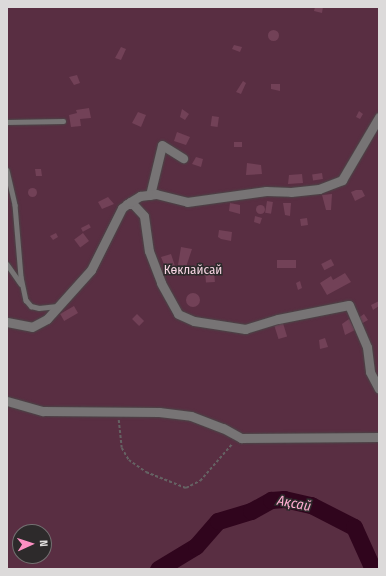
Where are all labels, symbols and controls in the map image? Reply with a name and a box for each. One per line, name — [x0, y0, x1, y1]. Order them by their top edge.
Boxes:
park label: Көклайсай — [164, 262, 222, 278]
water label: Ақсай — [276, 492, 312, 516]
north arrow — [12, 524, 52, 564]
text: N — [37, 540, 50, 547]

